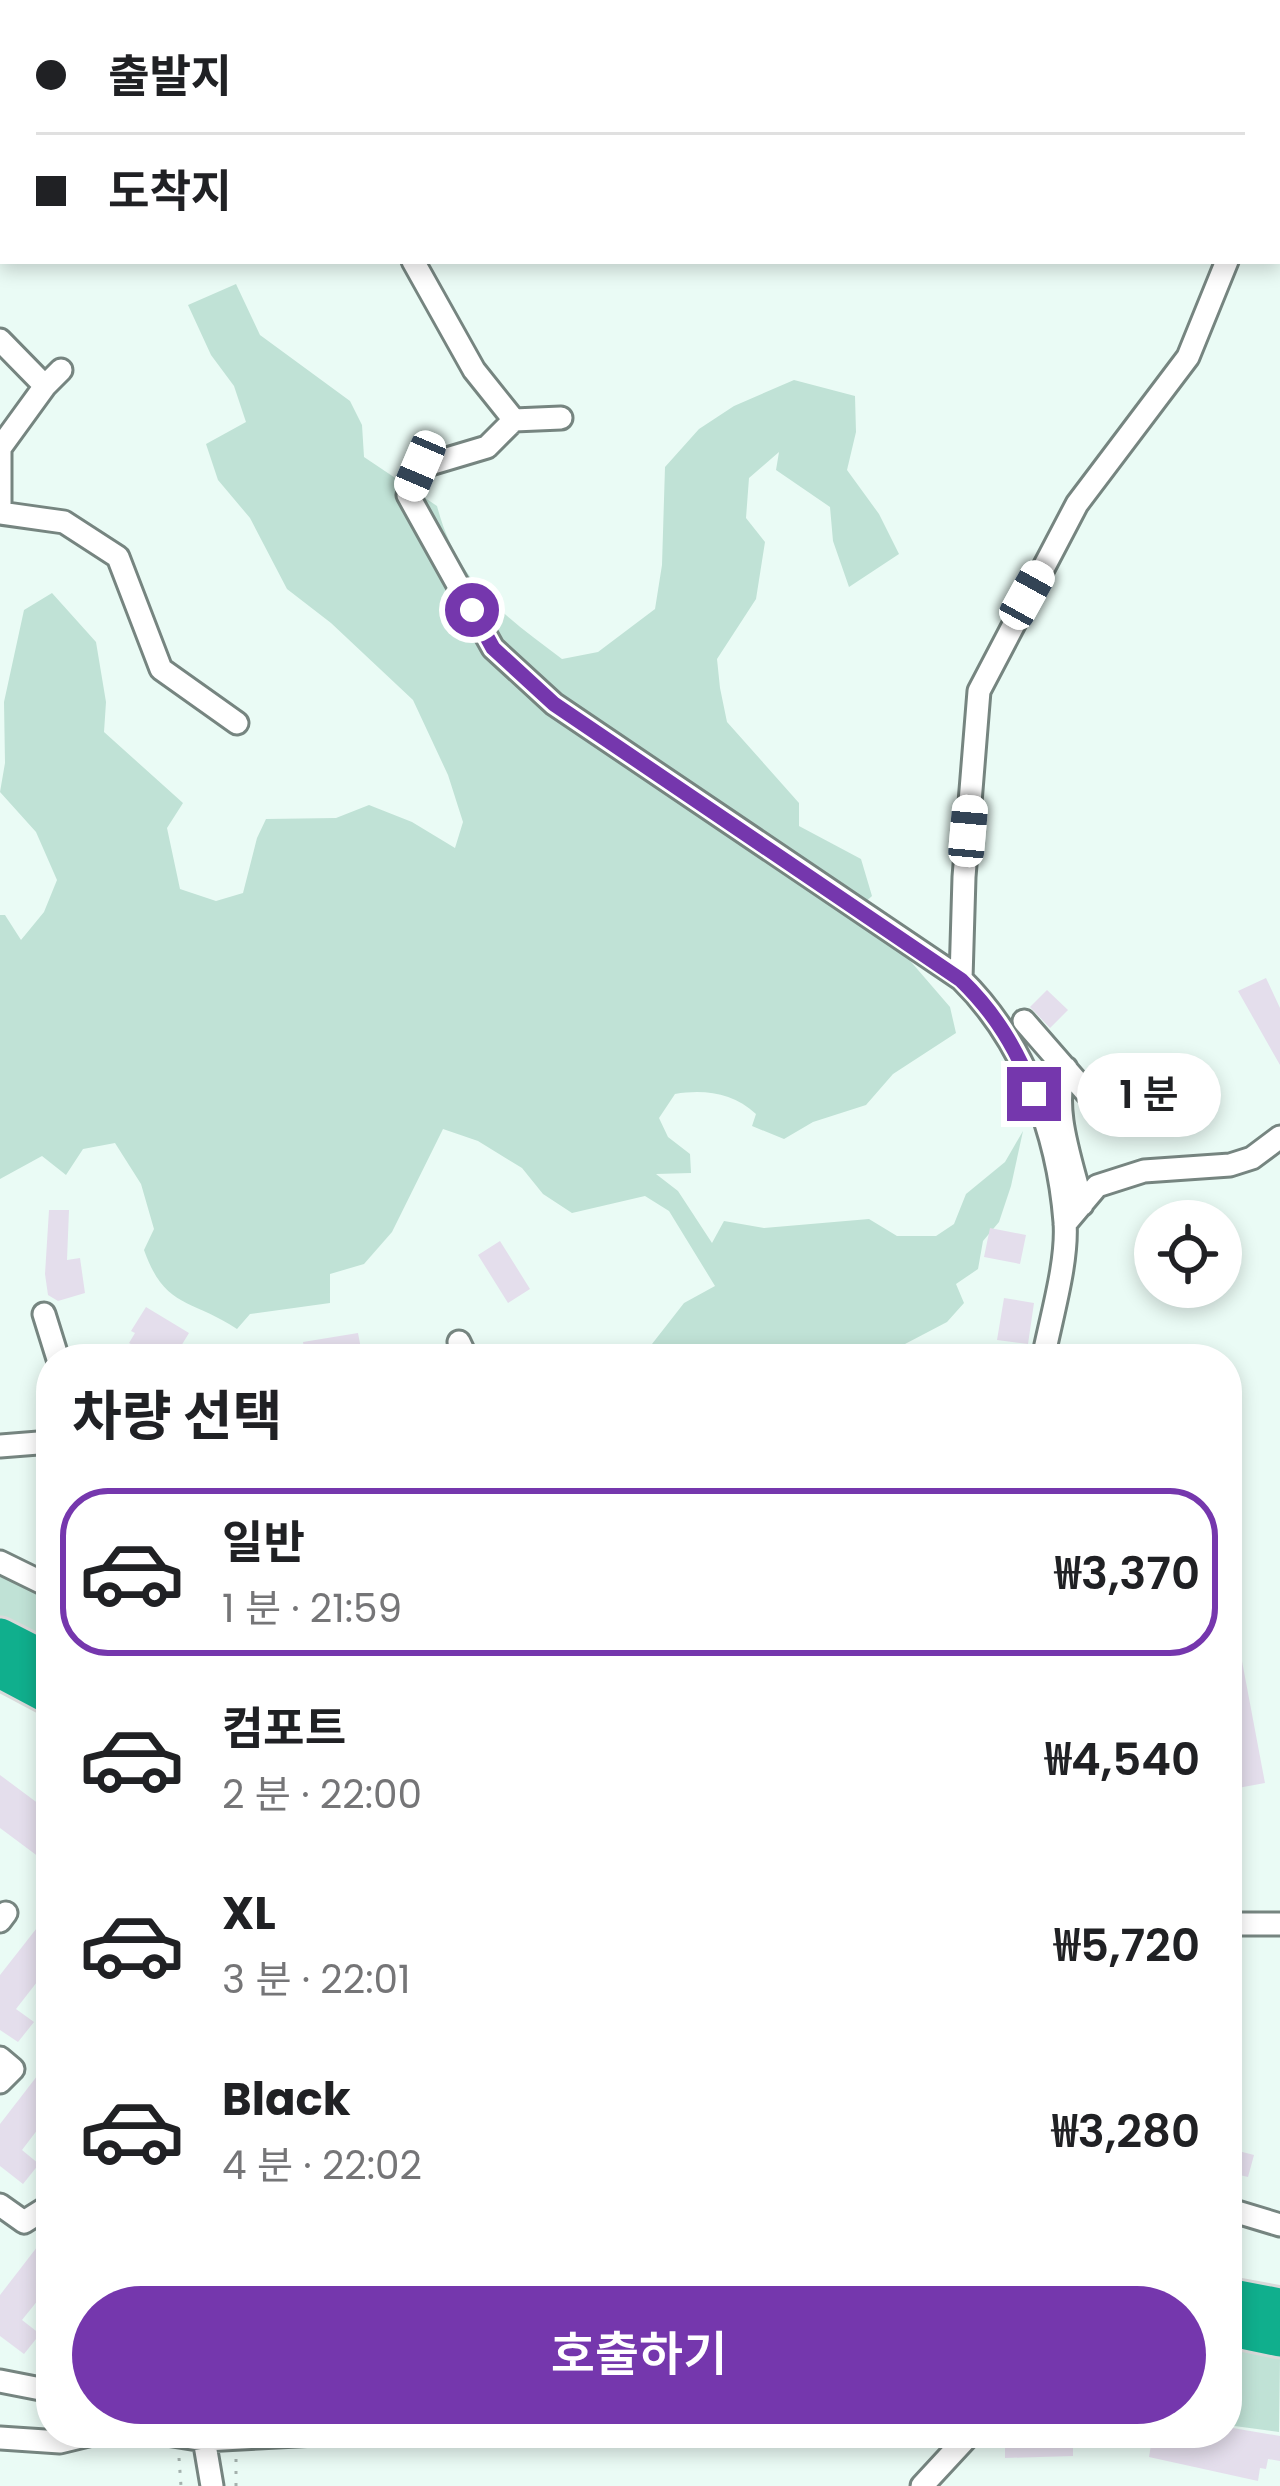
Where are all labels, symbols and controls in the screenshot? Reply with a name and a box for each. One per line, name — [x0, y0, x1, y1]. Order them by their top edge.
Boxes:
text: 출발지 — [108, 45, 232, 108]
text: 도착지 — [108, 160, 232, 223]
car — [389, 426, 451, 506]
car — [994, 555, 1060, 635]
route start — [445, 583, 499, 637]
car — [947, 794, 989, 868]
callout: 1 분 — [1076, 1052, 1220, 1136]
route end — [1007, 1067, 1061, 1121]
text: 1 분 — [1119, 1067, 1179, 1122]
map controls — [1134, 1200, 1242, 1308]
button: locate — [1134, 1200, 1242, 1308]
text: 차량 선택 — [72, 1378, 282, 1454]
text: 일반 — [222, 1511, 305, 1574]
icon: car — [78, 1518, 186, 1626]
text: ₩3,370 — [1055, 1542, 1200, 1605]
text: 1 분 · 21:59 — [222, 1581, 402, 1636]
text: 컴포트 — [222, 1697, 346, 1760]
icon: car — [78, 1704, 186, 1812]
text: ₩4,540 — [1045, 1728, 1200, 1791]
text: 2 분 · 22:00 — [222, 1767, 422, 1822]
text: XL — [222, 1882, 276, 1945]
icon: car — [78, 1890, 186, 1998]
text: ₩5,720 — [1054, 1914, 1200, 1977]
text: 3 분 · 22:01 — [222, 1952, 411, 2007]
text: Black — [222, 2068, 351, 2131]
icon: car — [78, 2076, 186, 2184]
text: ₩3,280 — [1052, 2100, 1200, 2163]
text: 4 분 · 22:02 — [222, 2138, 422, 2193]
button: 호출하기 — [72, 2286, 1206, 2424]

